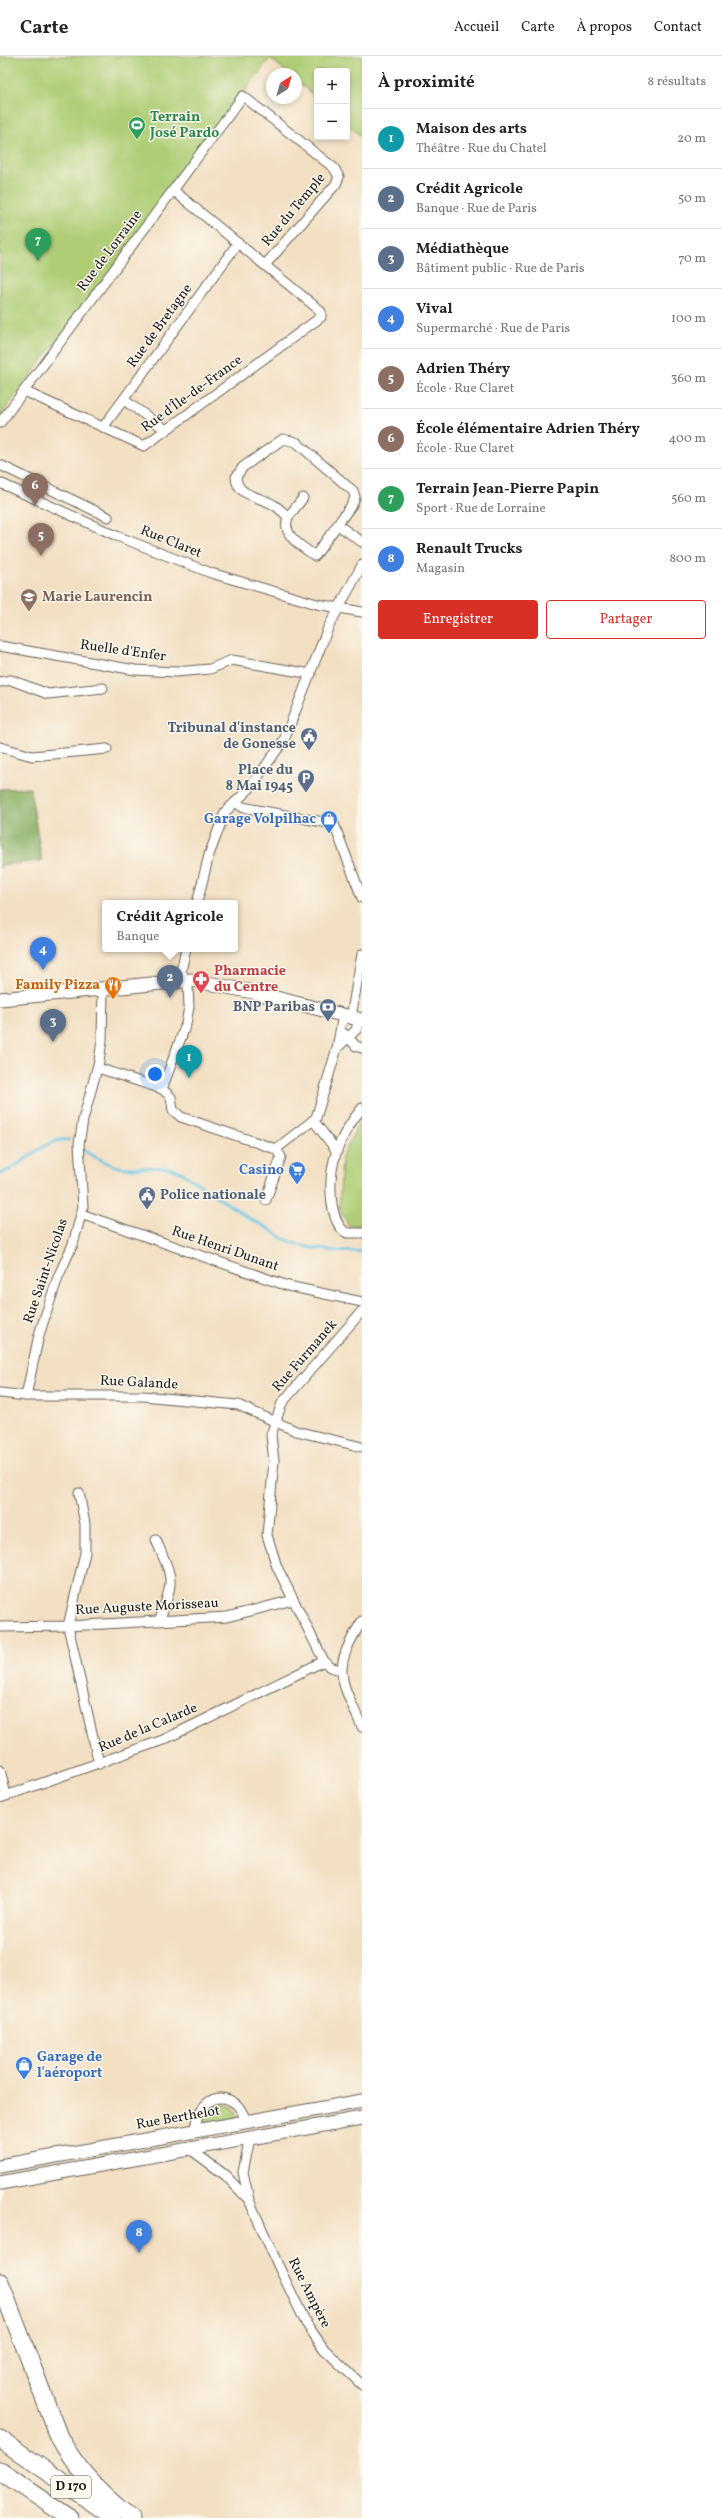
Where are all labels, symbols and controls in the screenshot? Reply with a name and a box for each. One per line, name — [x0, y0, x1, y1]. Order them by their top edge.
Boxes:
text: Carte — [20, 15, 68, 41]
text: Accueil — [454, 18, 499, 37]
text: Carte — [521, 18, 555, 37]
text: À propos — [577, 18, 632, 37]
text: Contact — [654, 18, 702, 37]
north arrow — [266, 68, 302, 104]
map controls — [314, 68, 350, 140]
button: + — [314, 68, 350, 104]
text: À proximité — [378, 71, 475, 94]
text: 8 résultats — [647, 73, 706, 91]
button: − — [314, 104, 350, 140]
place label: Terrain José Pardo — [149, 108, 219, 143]
sports icon: Terrain José Pardo — [127, 115, 147, 140]
text: Maison des arts — [416, 119, 527, 140]
text: 1 — [388, 130, 394, 148]
text: 20 m — [677, 130, 706, 148]
text: Théâtre · Rue du Chatel — [416, 140, 547, 158]
street label: Rue du Temple — [258, 169, 330, 251]
text: Crédit Agricole — [416, 179, 523, 200]
text: 2 — [388, 190, 394, 208]
text: 50 m — [678, 190, 706, 208]
text: Banque · Rue de Paris — [416, 200, 537, 218]
street label: Rue de Lorraine — [73, 206, 147, 296]
pin: 7 — [25, 228, 51, 261]
text: Médiathèque — [416, 239, 509, 260]
text: 3 — [388, 250, 394, 268]
text: 70 m — [678, 250, 706, 268]
text: Bâtiment public · Rue de Paris — [416, 260, 585, 278]
street label: Rue de Bretagne — [123, 280, 197, 372]
text: Vival — [416, 299, 453, 320]
text: 4 — [387, 310, 395, 328]
text: 100 m — [671, 310, 706, 328]
text: Supermarché · Rue de Paris — [416, 320, 570, 338]
street label: Rue d'Île-de-France — [138, 351, 247, 437]
text: Adrien Théry — [416, 359, 510, 380]
text: 5 — [388, 370, 394, 388]
text: 360 m — [671, 370, 706, 388]
text: École · Rue Claret — [416, 380, 514, 398]
text: École élémentaire Adrien Théry — [416, 419, 640, 440]
text: 6 — [387, 430, 395, 448]
text: 400 m — [669, 430, 706, 448]
text: École · Rue Claret — [416, 440, 514, 458]
pin: 6 — [22, 473, 48, 506]
text: Terrain Jean-Pierre Papin — [416, 479, 599, 500]
text: 7 — [388, 490, 394, 508]
text: 560 m — [671, 490, 706, 508]
text: Sport · Rue de Lorraine — [416, 500, 546, 518]
street label: Rue Claret — [137, 521, 205, 563]
pin: 5 — [28, 523, 54, 556]
text: Renault Trucks — [416, 539, 523, 560]
text: 8 — [387, 550, 395, 568]
text: 800 m — [669, 550, 706, 568]
text: Magasin — [416, 560, 465, 578]
school or university icon: Marie Laurencin — [19, 587, 39, 612]
place label: Marie Laurencin — [42, 588, 153, 607]
button: Enregistrer — [378, 600, 538, 639]
button: Partager — [546, 600, 706, 639]
street label: Ruelle d'Enfer — [79, 636, 167, 666]
place label: Tribunal d'instance de Gonesse — [167, 719, 296, 754]
public building icon: Tribunal d'instance de Gonesse — [299, 726, 319, 751]
place label: Place du 8 Mai 1945 — [226, 761, 293, 796]
parking icon: Place du 8 Mai 1945 — [296, 768, 316, 793]
shop icon: Garage Volpilhac — [319, 809, 339, 834]
place label: Garage Volpilhac — [204, 810, 316, 829]
popup — [102, 900, 238, 952]
text: Crédit Agricole — [117, 907, 223, 928]
text: Banque — [117, 928, 160, 946]
pin: 4 — [30, 937, 56, 970]
place label: Pharmacie du Centre — [214, 962, 286, 997]
pin: 2 — [157, 965, 183, 998]
pharmacy icon: Pharmacie du Centre — [191, 969, 211, 994]
restaurant icon: Family Pizza — [103, 975, 123, 1000]
place label: Family Pizza — [15, 976, 100, 995]
bank icon: BNP Paribas — [318, 997, 338, 1022]
place label: BNP Paribas — [233, 998, 315, 1017]
pin: 3 — [40, 1009, 66, 1042]
pin: 1 — [176, 1045, 202, 1078]
your location — [145, 1064, 165, 1084]
supermarket icon: Casino — [287, 1160, 307, 1185]
place label: Casino — [239, 1161, 284, 1180]
public building icon: Police nationale — [137, 1185, 157, 1210]
place label: Police nationale — [160, 1186, 266, 1205]
street label: Rue Saint-Nicolas — [19, 1216, 73, 1326]
street label: Rue Henri Dunant — [169, 1222, 281, 1276]
street label: Rue Furmanek — [268, 1315, 342, 1396]
street label: Rue Galande — [99, 1371, 179, 1395]
street label: Rue Auguste Morisseau — [75, 1594, 219, 1620]
street label: Rue de la Calarde — [96, 1698, 201, 1757]
place label: Garage de l'aéroport — [37, 2048, 102, 2083]
shop icon: Garage de l'aéroport — [14, 2055, 34, 2080]
street label: Rue Berthelot — [135, 2101, 221, 2135]
pin: 8 — [126, 2220, 152, 2253]
street label: Rue Ampère — [283, 2255, 335, 2332]
road number: D 170 — [51, 2476, 91, 2498]

